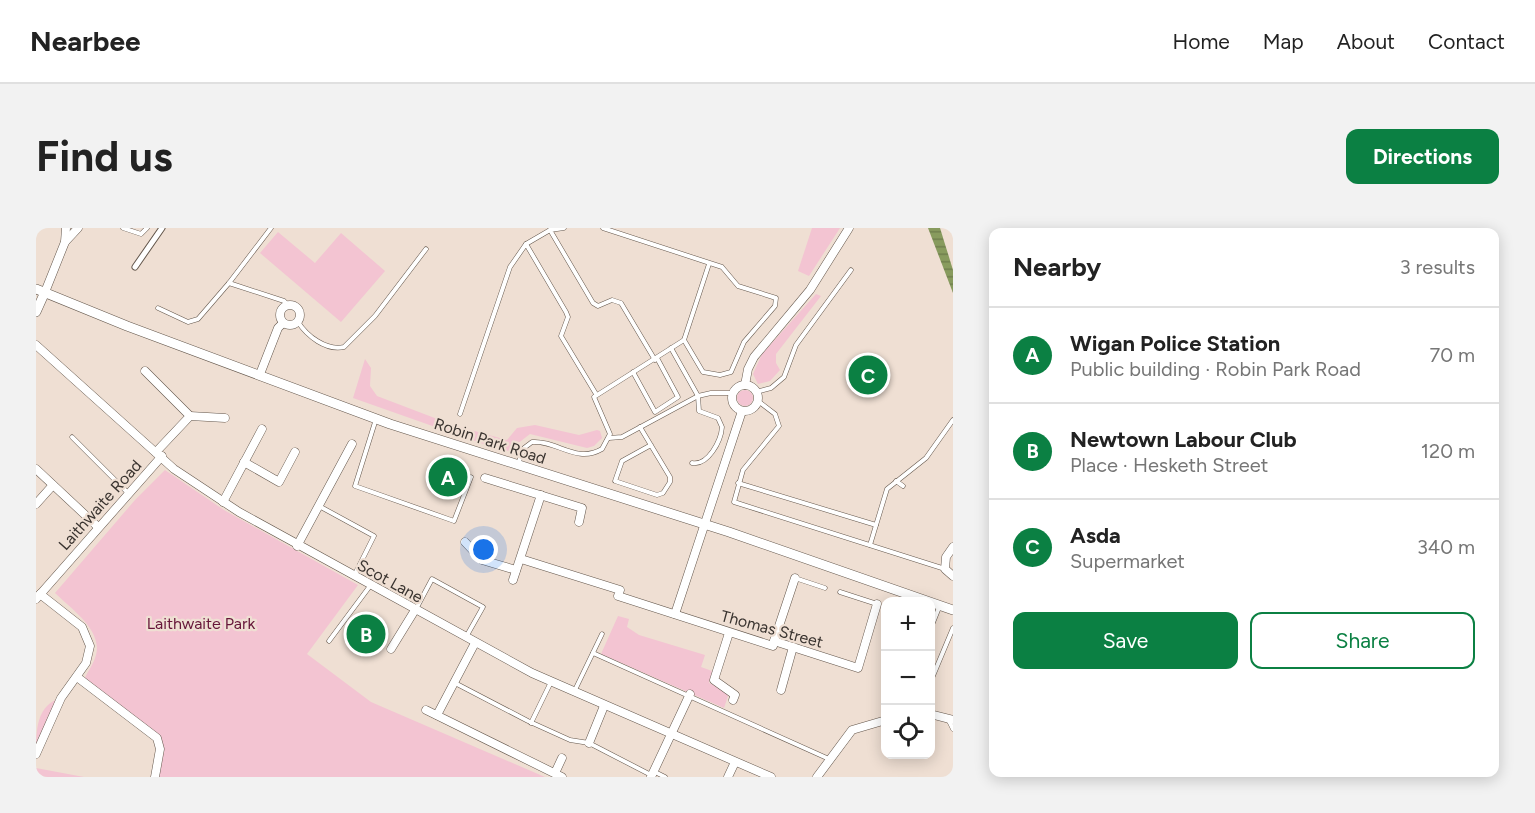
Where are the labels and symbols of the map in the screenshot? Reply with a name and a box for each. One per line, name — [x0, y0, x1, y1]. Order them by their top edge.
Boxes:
pin: C — [848, 352, 888, 398]
street label: Robin Park Road — [432, 414, 548, 468]
pin: A — [428, 454, 468, 500]
street label: Laithwaite Road — [55, 456, 145, 554]
your location — [469, 535, 498, 564]
street label: Scot Lane — [354, 555, 426, 607]
street label: Thomas Street — [719, 606, 825, 652]
pin: B — [346, 612, 386, 656]
park label: Laithwaite Park — [147, 614, 255, 633]

